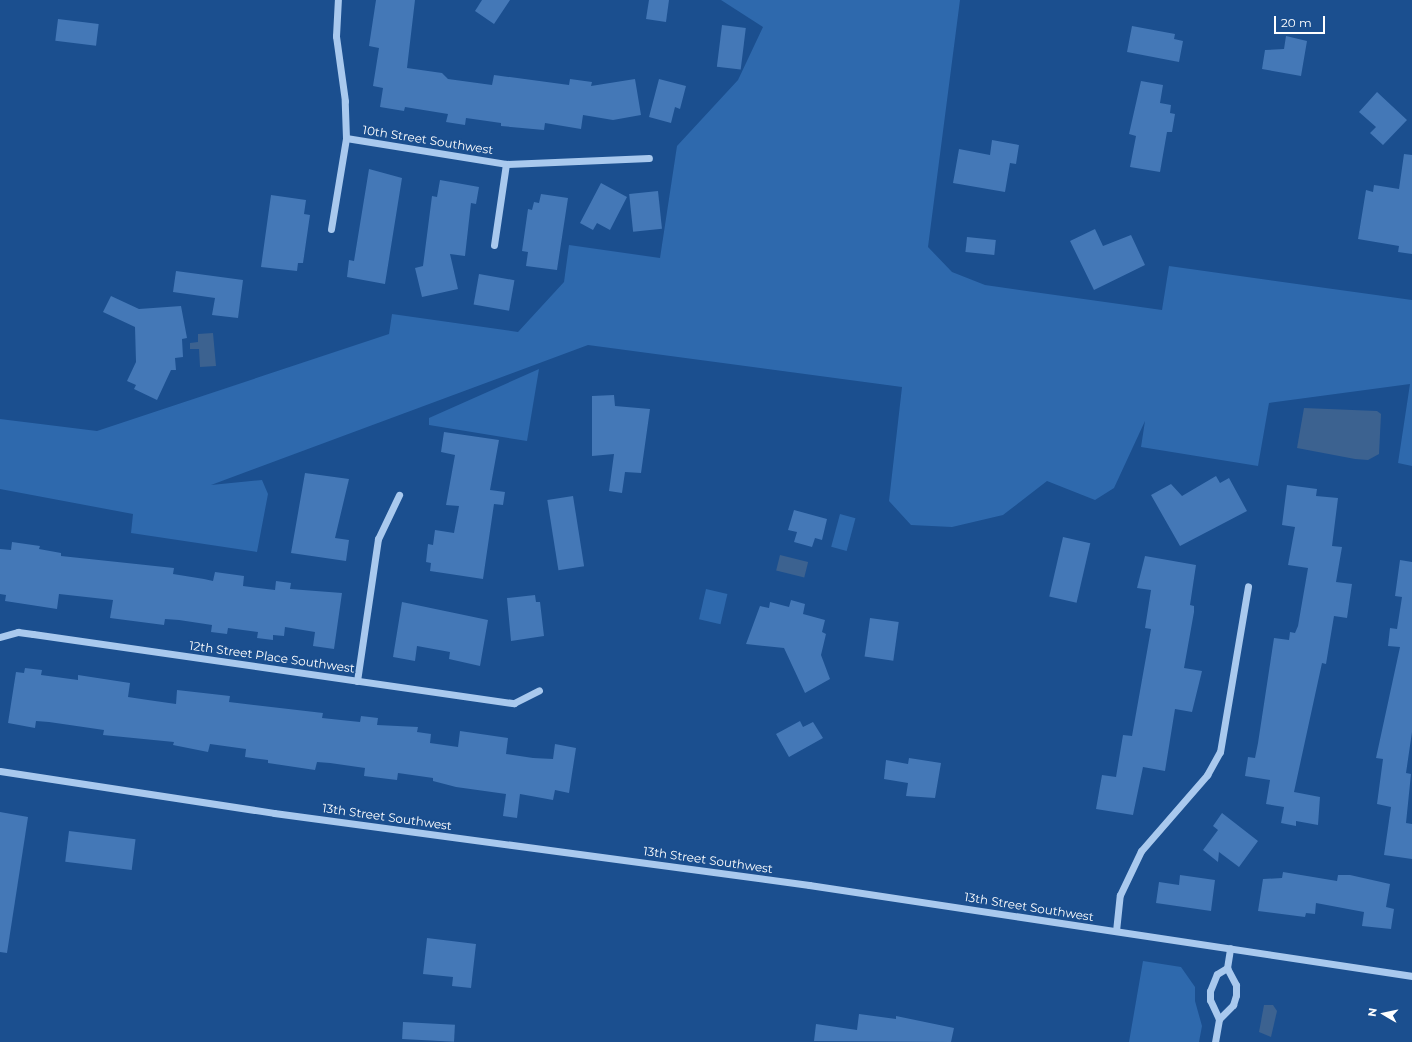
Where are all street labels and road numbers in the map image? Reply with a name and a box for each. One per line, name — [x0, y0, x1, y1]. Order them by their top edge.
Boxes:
street label: 10th Street Southwest — [362, 123, 494, 157]
street label: 12th Street Place Southwest — [188, 638, 356, 676]
street label: 13th Street Southwest — [321, 801, 453, 833]
street label: 13th Street Southwest — [642, 844, 774, 876]
street label: 13th Street Southwest — [963, 890, 1095, 924]

